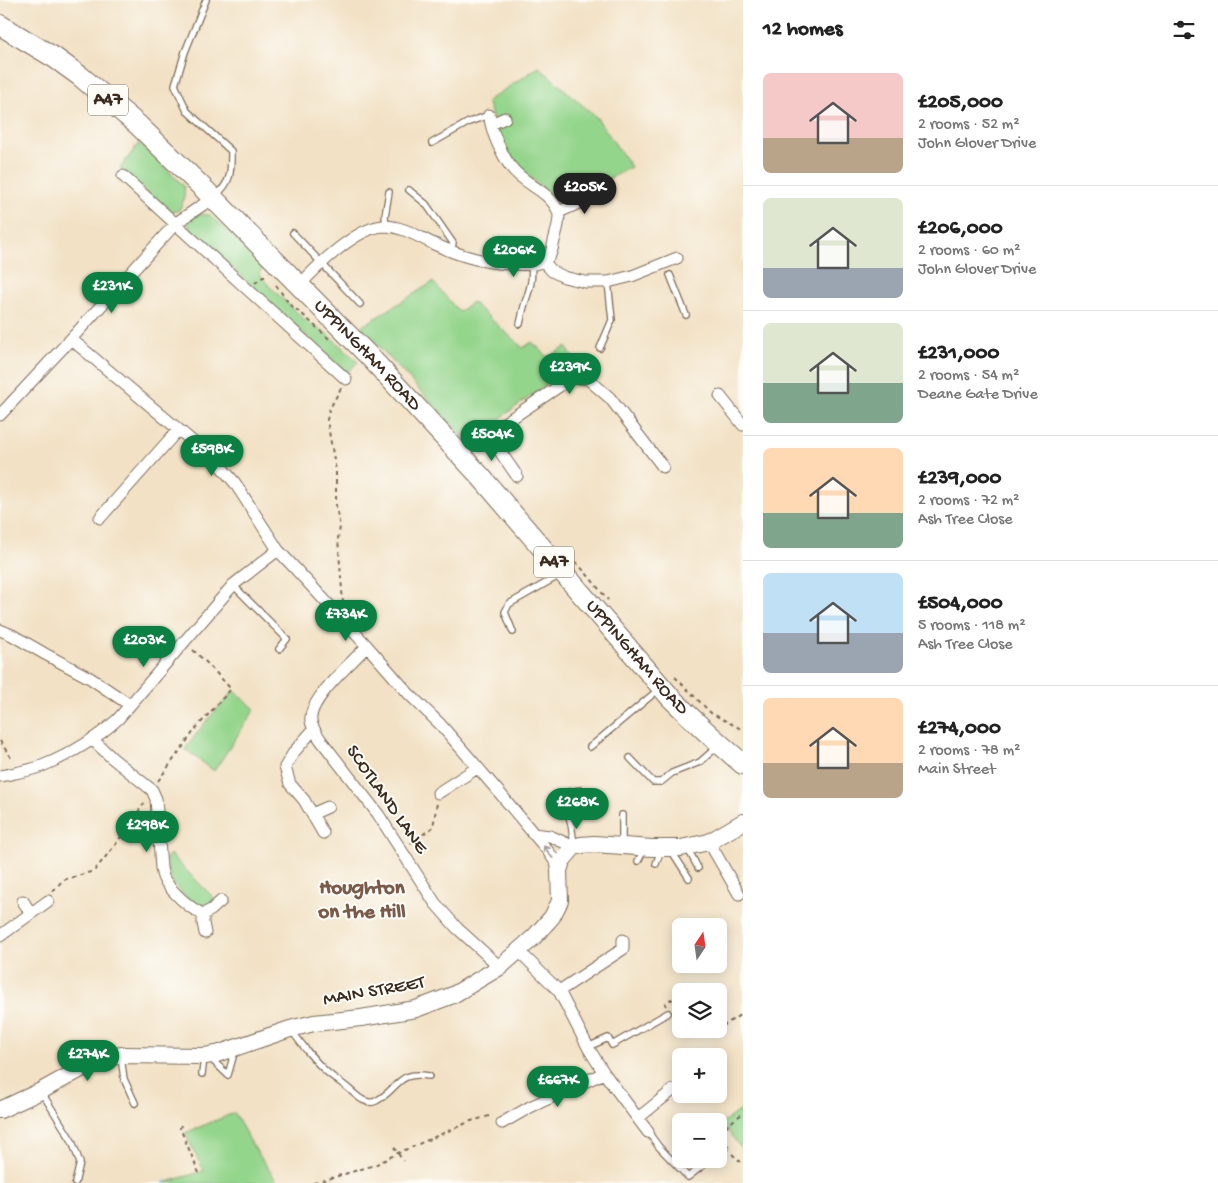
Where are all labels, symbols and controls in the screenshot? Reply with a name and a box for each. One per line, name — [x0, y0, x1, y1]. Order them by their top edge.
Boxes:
icon: filters — [1170, 16, 1198, 44]
text: 12 homes — [763, 18, 842, 43]
road number: A47 — [88, 84, 128, 116]
text: £205,000 — [918, 91, 1003, 116]
icon: home — [803, 93, 863, 153]
text: 2 rooms · 52 m² — [918, 116, 1020, 135]
text: John Glover Drive — [918, 135, 1036, 154]
pin: £205K — [550, 172, 620, 215]
text: £205K — [564, 179, 606, 198]
text: £206,000 — [918, 217, 1003, 242]
icon: home — [803, 218, 863, 278]
pin: £206K — [479, 236, 549, 278]
text: £206K — [494, 242, 534, 261]
text: 2 rooms · 60 m² — [918, 242, 1020, 261]
text: John Glover Drive — [918, 261, 1036, 280]
pin: £231K — [77, 272, 147, 314]
text: £231K — [93, 278, 131, 297]
street label: UPPINGHAM ROAD — [309, 295, 426, 417]
text: £231,000 — [918, 342, 999, 367]
icon: home — [803, 343, 863, 403]
pin: £239K — [535, 352, 605, 395]
text: £239K — [550, 359, 590, 378]
text: 2 rooms · 54 m² — [918, 367, 1019, 386]
text: Deane Gate Drive — [918, 386, 1038, 405]
pin: £504K — [457, 420, 527, 462]
text: £504K — [472, 426, 512, 445]
pin: £598K — [177, 434, 247, 477]
text: £598K — [191, 441, 233, 460]
text: £239,000 — [918, 467, 1001, 492]
icon: home — [803, 468, 863, 528]
text: 2 rooms · 72 m² — [918, 492, 1019, 511]
text: Ash Tree Close — [918, 511, 1012, 530]
road number: A47 — [534, 546, 574, 578]
text: £504,000 — [918, 592, 1003, 617]
icon: home — [803, 593, 863, 653]
street label: UPPINGHAM ROAD — [580, 595, 694, 721]
pin: £734K — [311, 600, 381, 642]
text: £734K — [326, 606, 366, 625]
text: 5 rooms · 118 m² — [918, 617, 1026, 636]
pin: £203K — [109, 626, 179, 668]
text: £203K — [123, 632, 165, 651]
text: Ash Tree Close — [918, 636, 1012, 655]
text: £274,000 — [918, 717, 1001, 742]
icon: home — [803, 718, 863, 778]
street label: SCOTLAND LANE — [340, 741, 433, 860]
text: 2 rooms · 78 m² — [918, 742, 1020, 761]
text: Main Street — [918, 761, 996, 780]
pin: £268K — [542, 788, 612, 830]
text: £268K — [557, 794, 597, 813]
pin: £298K — [112, 810, 182, 853]
text: £298K — [127, 817, 167, 836]
one-way arrow — [543, 845, 553, 859]
district label: Houghton on the Hill — [317, 877, 406, 926]
north arrow — [672, 918, 728, 972]
map controls — [672, 918, 727, 1168]
street label: MAIN STREET — [321, 972, 427, 1012]
button: layers — [672, 983, 727, 1038]
pin: £274K — [53, 1040, 123, 1082]
text: £274K — [68, 1046, 108, 1065]
button: + — [672, 1048, 727, 1103]
pin: £667K — [523, 1066, 593, 1108]
text: £667K — [538, 1072, 578, 1091]
button: − — [672, 1113, 727, 1168]

